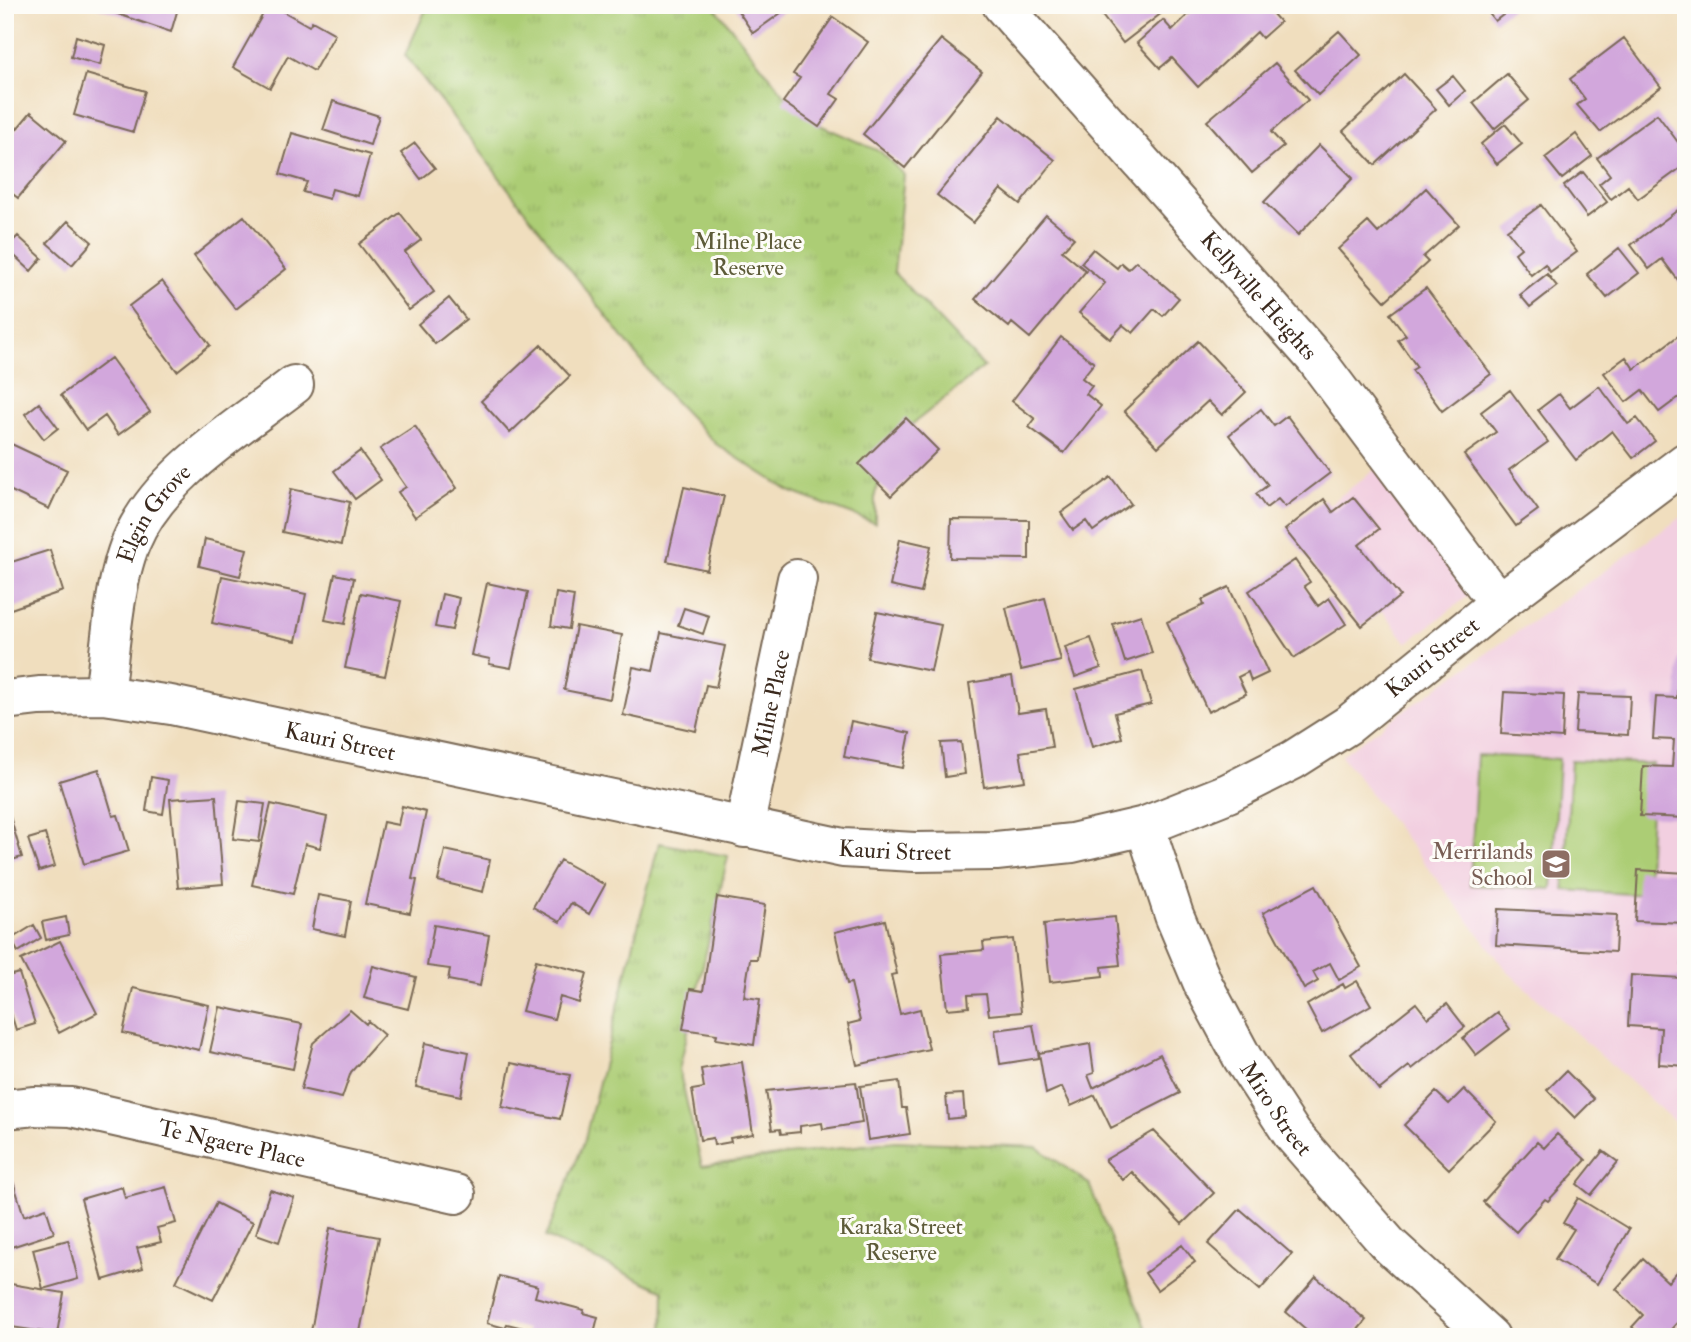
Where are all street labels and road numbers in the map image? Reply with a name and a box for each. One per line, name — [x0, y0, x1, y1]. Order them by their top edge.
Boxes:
street label: Kellyville Heights — [1194, 225, 1324, 366]
street label: Elgin Grove — [111, 457, 197, 566]
street label: Kauri Street — [1379, 611, 1485, 704]
street label: Milne Place — [746, 647, 797, 759]
street label: Kauri Street — [282, 716, 398, 767]
street label: Kauri Street — [838, 834, 951, 867]
street label: Miro Street — [1233, 1056, 1318, 1162]
street label: Te Ngaere Place — [155, 1113, 308, 1175]

